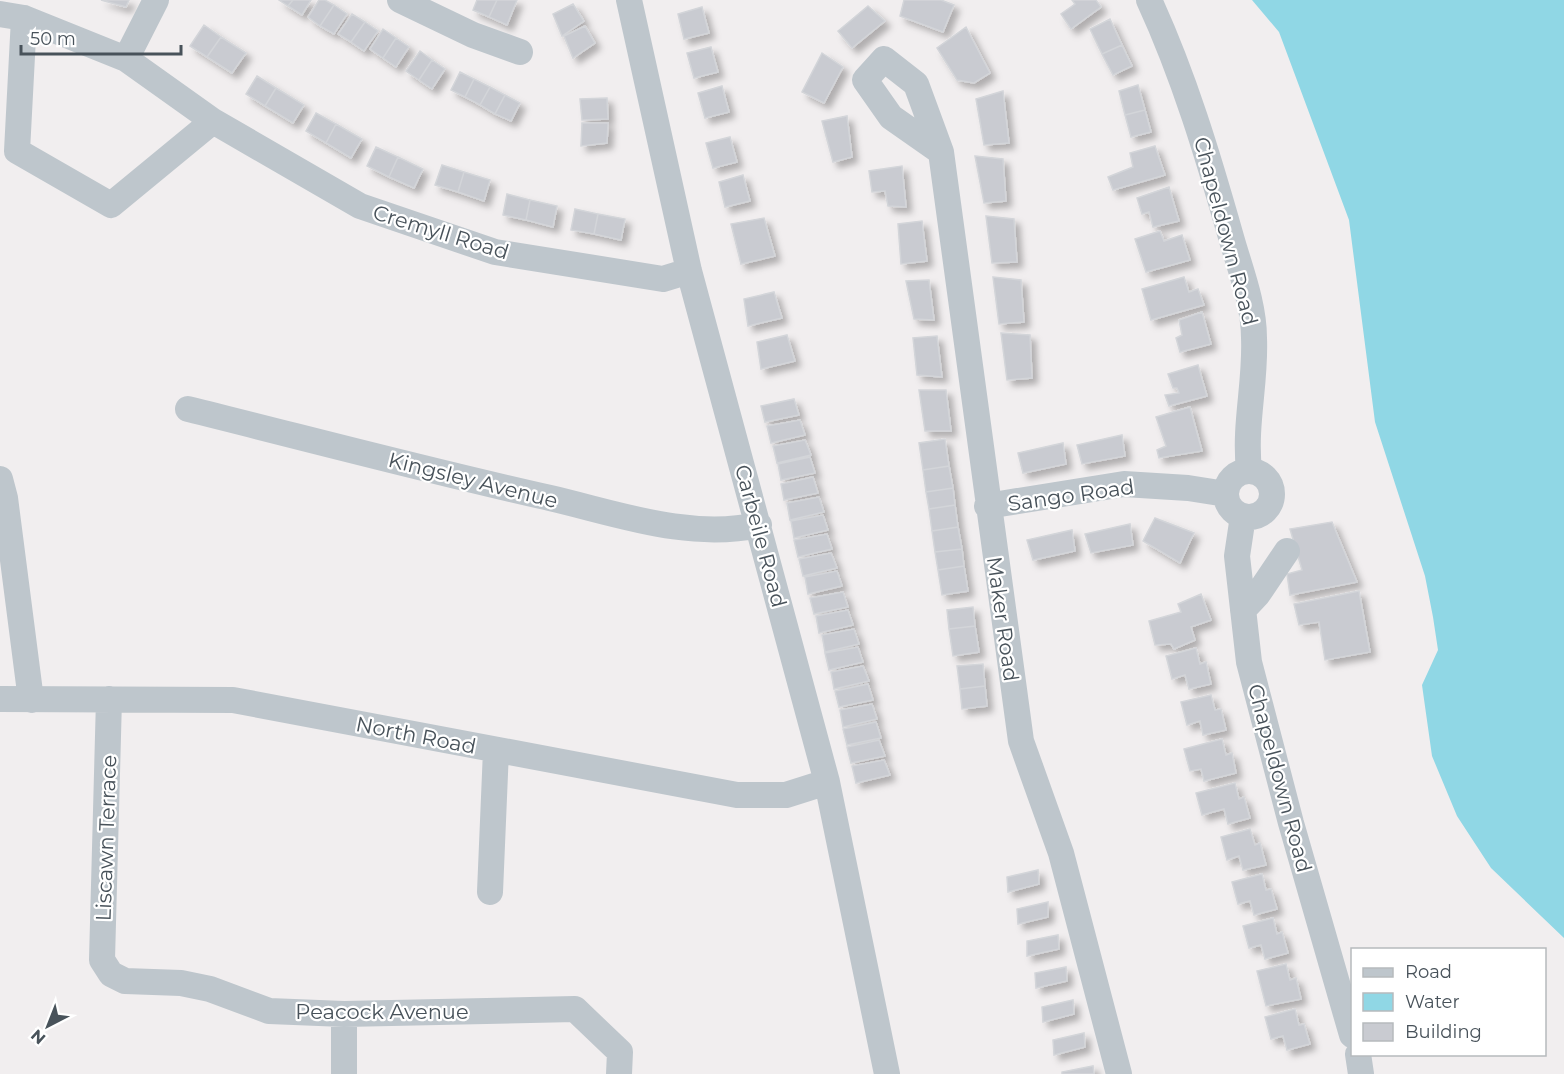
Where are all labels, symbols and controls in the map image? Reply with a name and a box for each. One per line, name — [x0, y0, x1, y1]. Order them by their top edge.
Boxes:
scale bar — [21, 18, 182, 56]
text: 50 m — [30, 28, 76, 50]
street label: Chapeldown Road — [1189, 134, 1263, 328]
street label: Cremyll Road — [370, 199, 512, 265]
street label: Kingsley Avenue — [386, 447, 560, 513]
street label: Carbeile Road — [730, 462, 792, 610]
street label: Sango Road — [1006, 474, 1136, 516]
street label: Maker Road — [982, 555, 1024, 683]
street label: Chapeldown Road — [1243, 681, 1317, 875]
street label: North Road — [354, 711, 478, 759]
street label: Liscawn Terrace — [91, 754, 121, 922]
legend — [1351, 948, 1546, 1056]
text: Road — [1405, 961, 1452, 983]
text: Water — [1405, 991, 1460, 1013]
north arrow — [18, 996, 78, 1056]
street label: Peacock Avenue — [295, 999, 469, 1024]
text: Building — [1405, 1021, 1482, 1043]
text: N — [27, 1025, 49, 1048]

